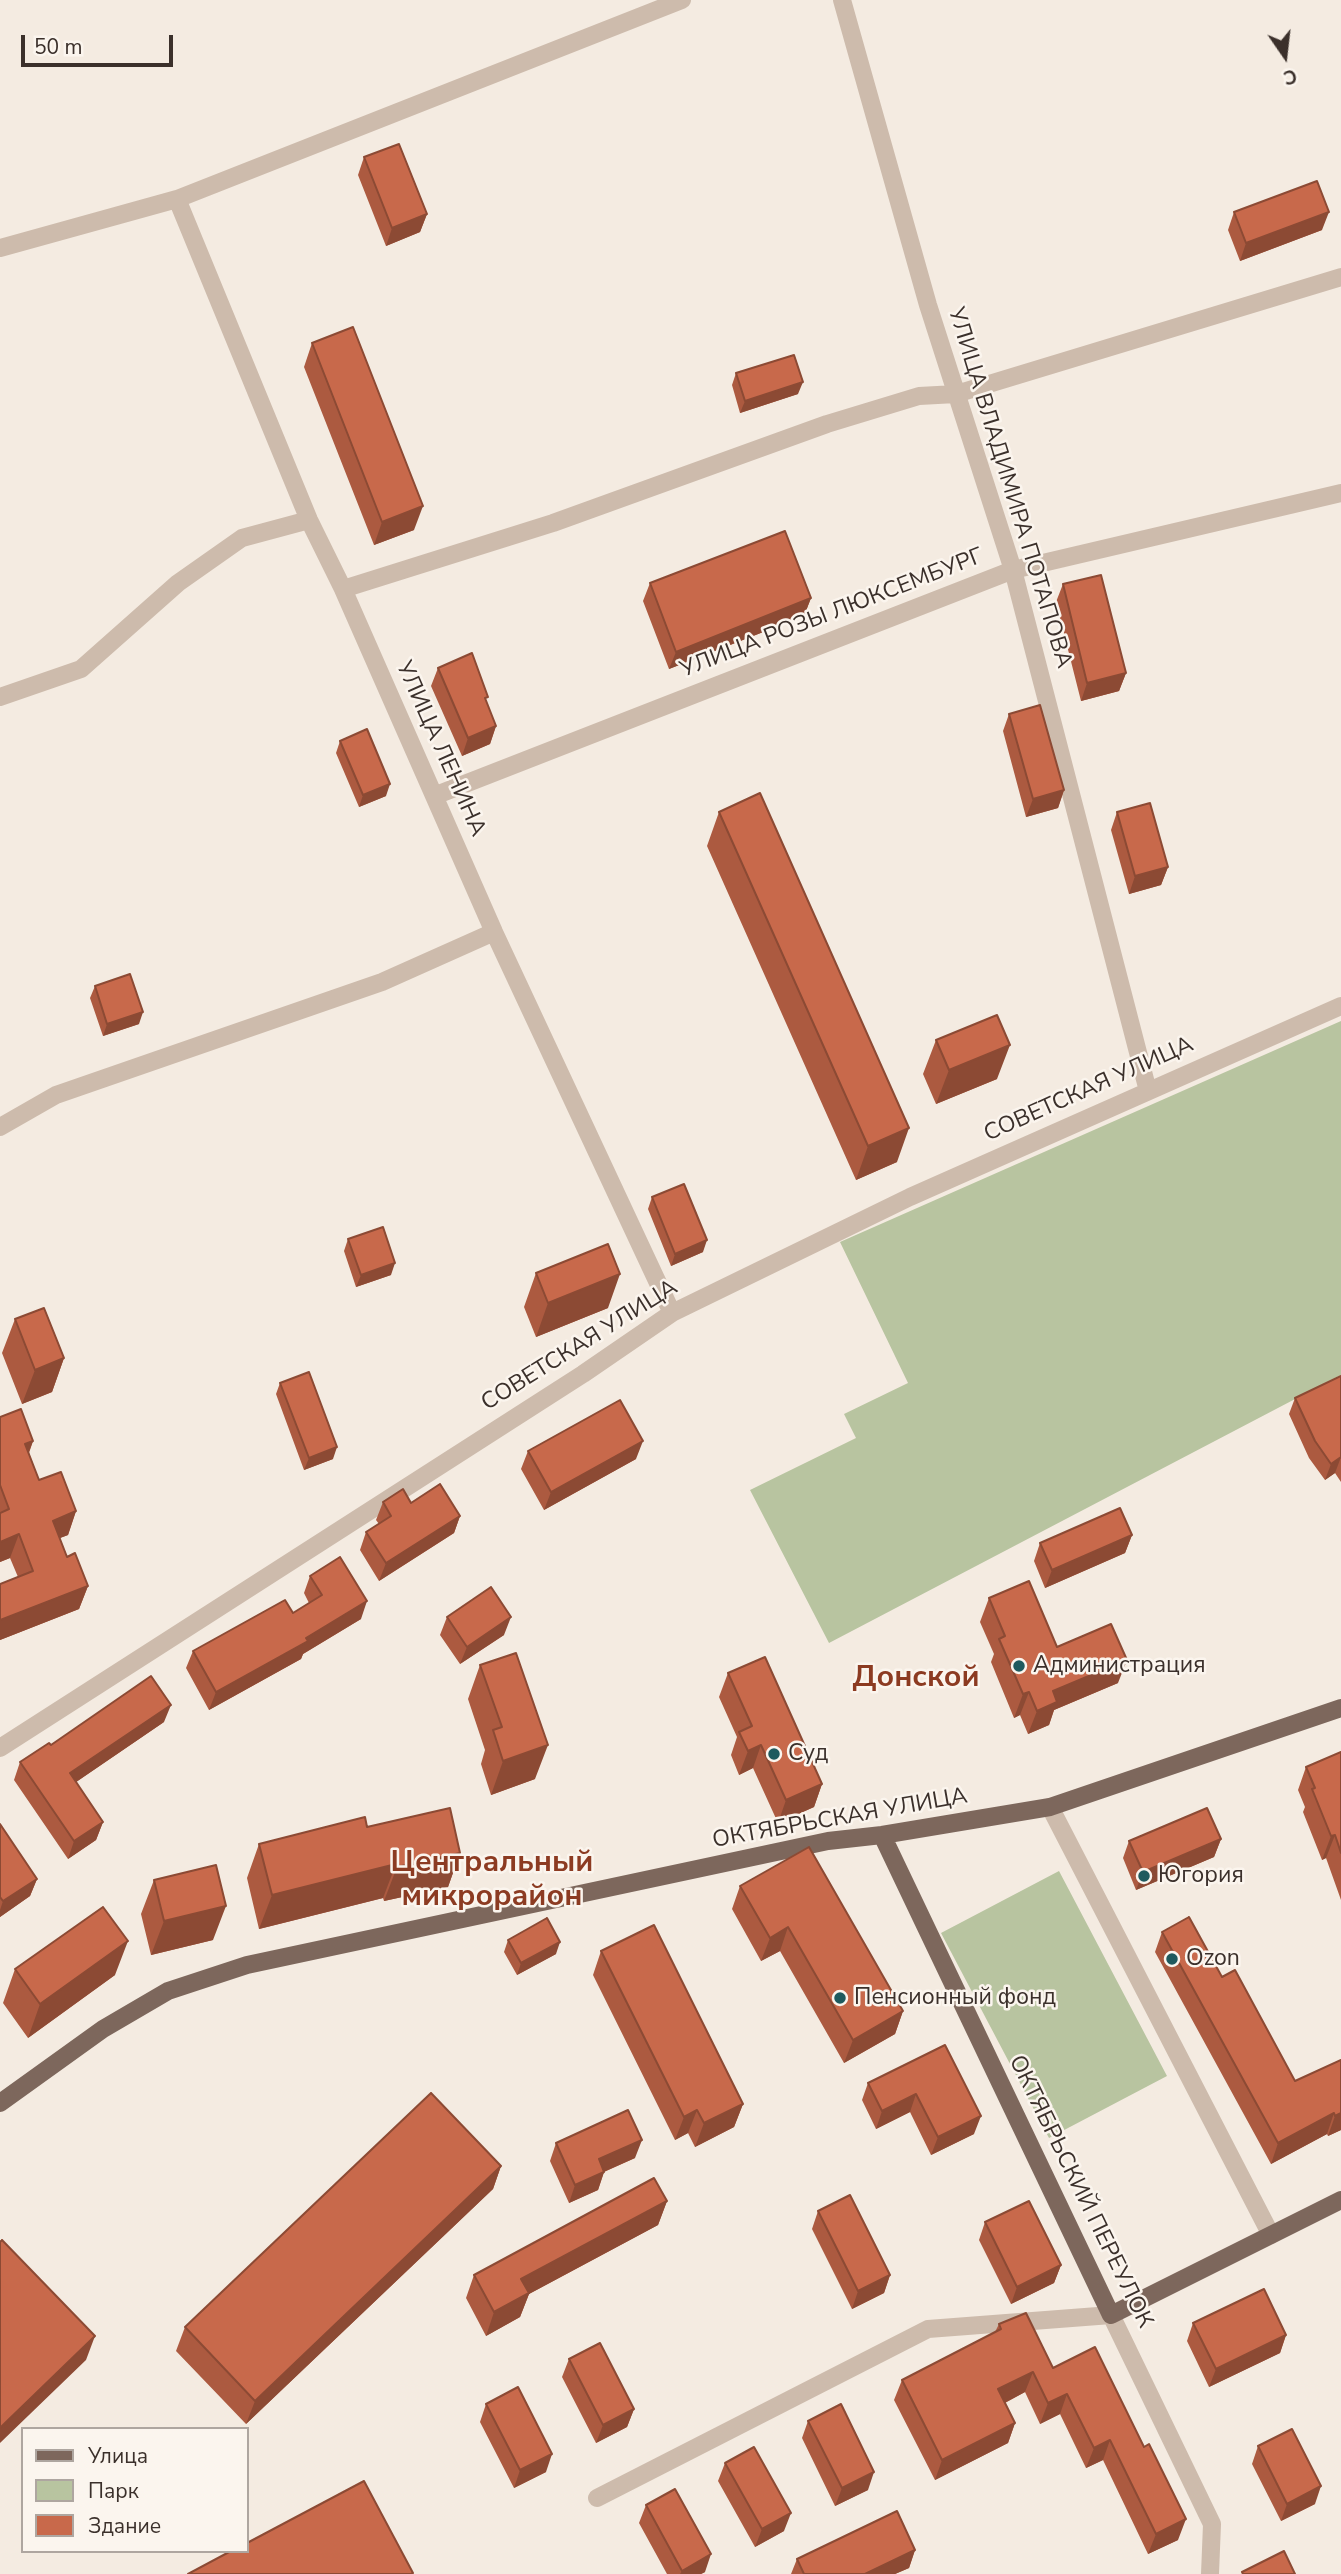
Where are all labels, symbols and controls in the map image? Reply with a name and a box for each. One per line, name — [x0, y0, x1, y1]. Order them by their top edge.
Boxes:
scale bar — [24, 21, 177, 65]
north arrow — [1250, 21, 1320, 91]
text: 50 m — [34, 33, 83, 61]
text: С — [1281, 62, 1299, 91]
street label: УЛИЦА ВЛАДИМИРА ПОТАПОВА — [941, 304, 1077, 672]
street label: УЛИЦА РОЗЫ ЛЮКСЕМБУРГ — [677, 543, 987, 685]
street label: УЛИЦА ЛЕНИНА — [389, 657, 491, 841]
street label: СОВЕТСКАЯ УЛИЦА — [980, 1031, 1198, 1149]
street label: СОВЕТСКАЯ УЛИЦА — [477, 1274, 683, 1418]
place label: Администрация — [1033, 1652, 1206, 1680]
marker: Администрация — [1011, 1658, 1027, 1674]
district label: Донской — [852, 1661, 980, 1697]
place label: Суд — [788, 1740, 828, 1768]
marker: Суд — [766, 1746, 782, 1762]
street label: ОКТЯБРЬСКАЯ УЛИЦА — [710, 1783, 970, 1855]
district label: Центральный микрорайон — [391, 1846, 593, 1916]
place label: Югория — [1158, 1862, 1244, 1890]
marker: Югория — [1136, 1868, 1152, 1884]
place label: Ozon — [1186, 1945, 1240, 1973]
marker: Ozon — [1164, 1951, 1180, 1967]
place label: Пенсионный фонд — [854, 1984, 1056, 2012]
marker: Пенсионный фонд — [832, 1990, 848, 2006]
street label: ОКТЯБРЬСКИЙ ПЕРЕУЛОК — [1002, 2051, 1158, 2333]
legend — [21, 2427, 248, 2553]
text: Улица — [88, 2442, 148, 2470]
text: Парк — [88, 2477, 139, 2505]
text: Здание — [88, 2512, 161, 2540]

